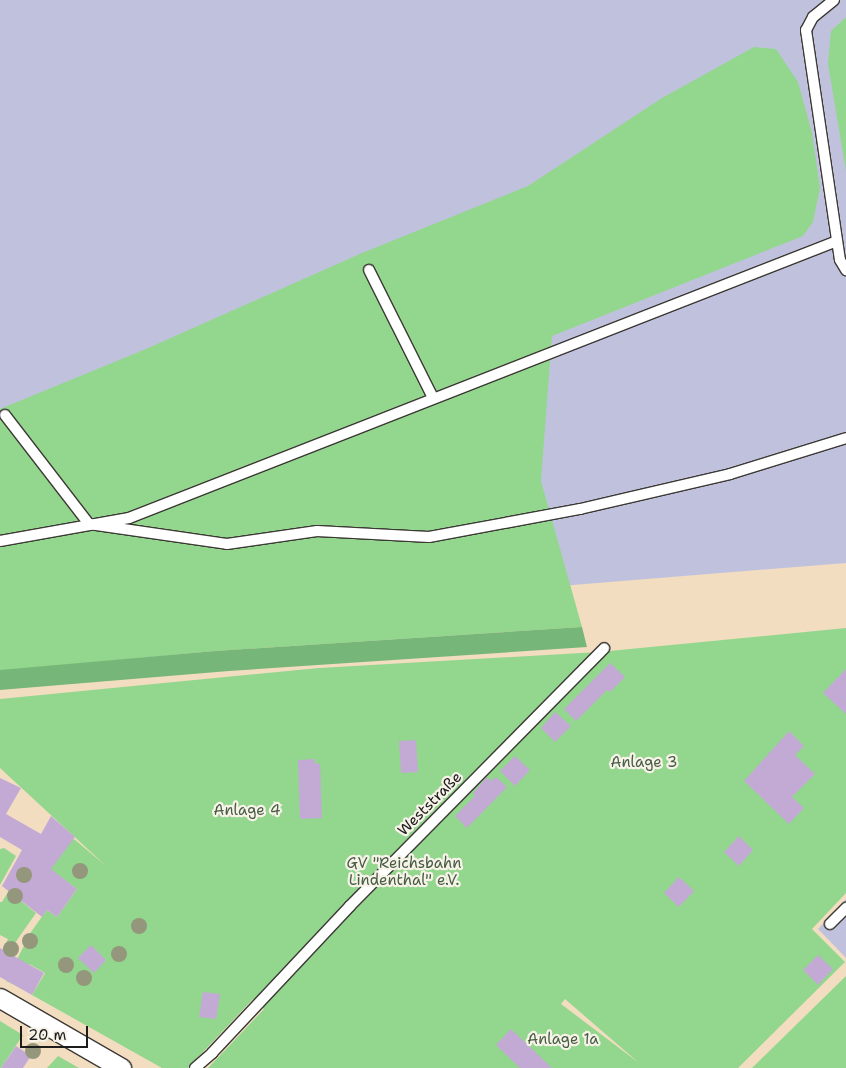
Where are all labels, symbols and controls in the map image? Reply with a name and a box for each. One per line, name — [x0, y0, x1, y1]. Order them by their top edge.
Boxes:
park label: Anlage 3 — [611, 754, 677, 772]
street label: Weststraße — [394, 768, 466, 840]
park label: Anlage 4 — [214, 802, 280, 820]
park label: GV "Reichsbahn Lindenthal" e.V. — [347, 854, 461, 889]
scale bar — [22, 1016, 90, 1048]
text: 20 m — [28, 1025, 67, 1045]
park label: Anlage 1a — [527, 1031, 599, 1049]

